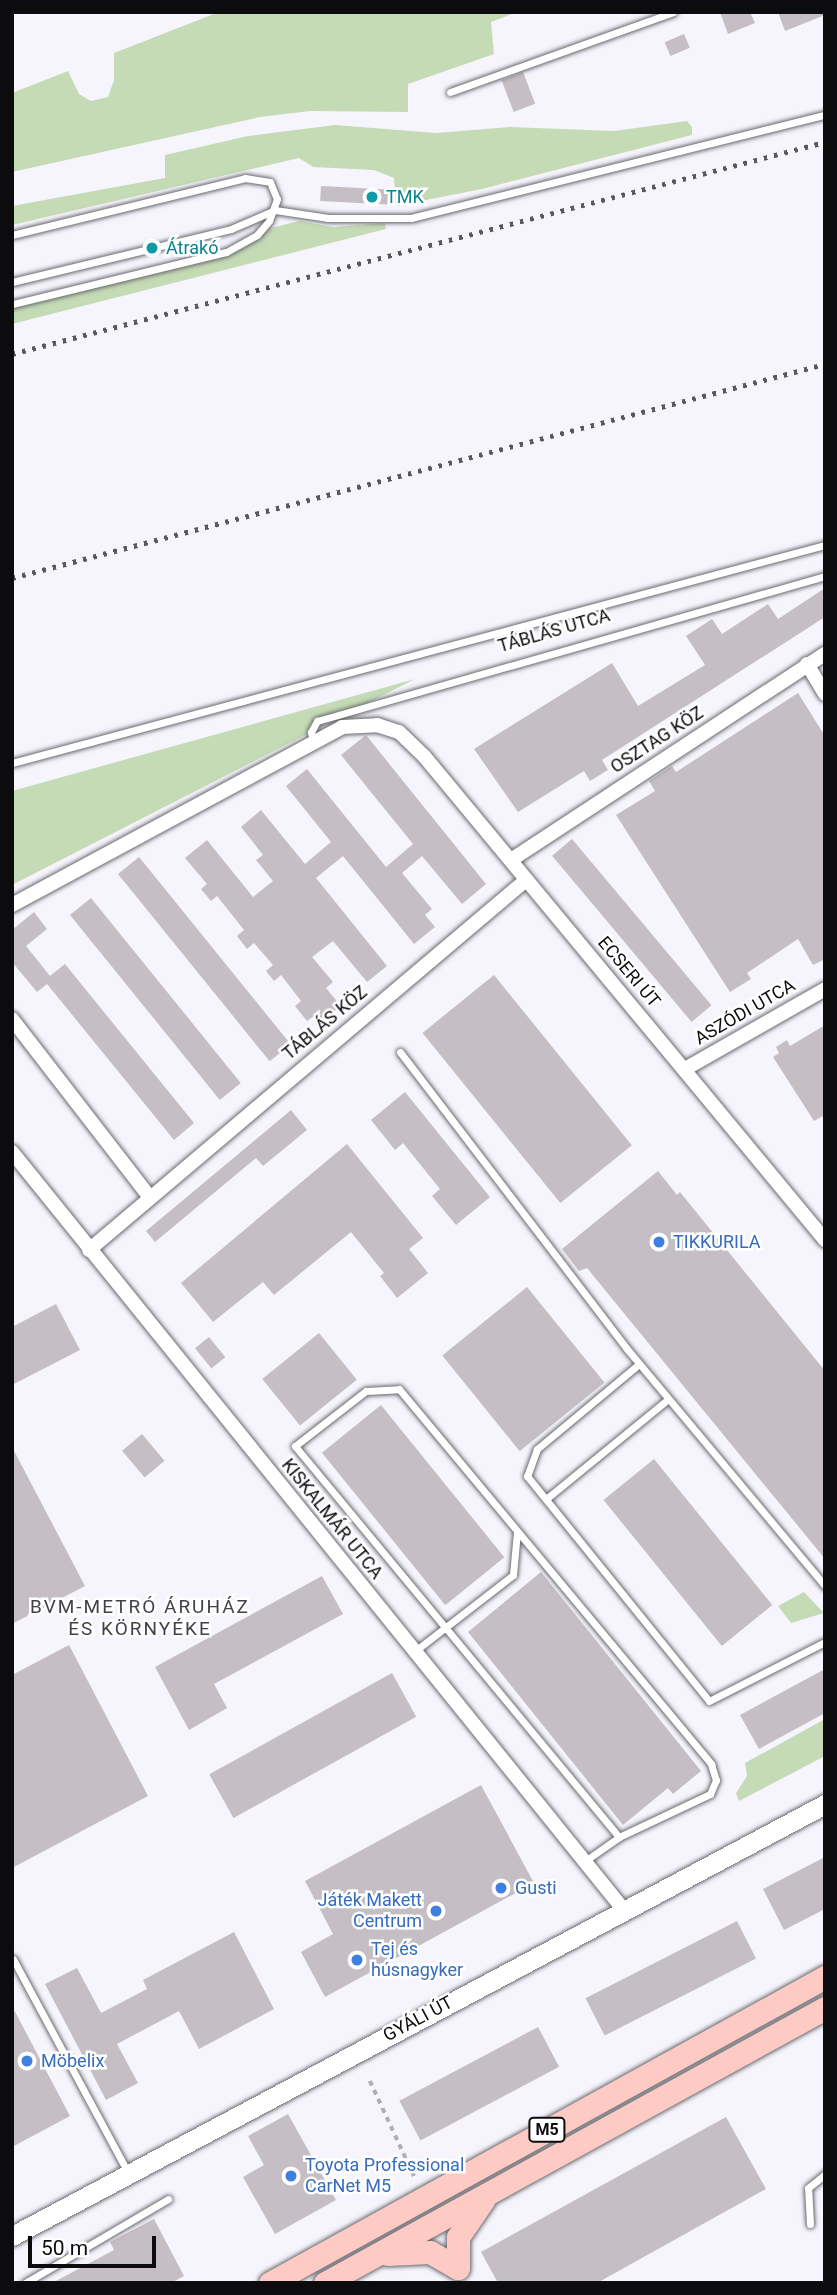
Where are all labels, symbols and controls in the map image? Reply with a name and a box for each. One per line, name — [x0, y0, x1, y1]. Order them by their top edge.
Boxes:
place label: TMK — [386, 186, 424, 208]
marker: TMK — [364, 189, 380, 205]
place label: Átrakó — [166, 237, 218, 259]
marker: Átrakó — [144, 240, 160, 256]
street label: TÁBLÁS UTCA — [496, 605, 612, 657]
street label: OSZTAG KÖZ — [607, 702, 707, 778]
street label: ECSERI ÚT — [593, 932, 665, 1012]
street label: ASZÓDI UTCA — [691, 975, 799, 1049]
street label: TÁBLÁS KÖZ — [278, 981, 372, 1065]
place label: TIKKURILA — [673, 1231, 760, 1253]
marker: TIKKURILA — [651, 1234, 667, 1250]
street label: KISKALMÁR UTCA — [277, 1455, 387, 1583]
district label: BVM-METRÓ ÁRUHÁZ ÉS KÖRNYÉKE — [32, 1596, 248, 1640]
place label: Gusti — [515, 1877, 557, 1899]
marker: Gusti — [493, 1880, 509, 1896]
place label: Játék Makett Centrum — [317, 1890, 422, 1932]
marker: Játék Makett Centrum — [428, 1903, 444, 1919]
place label: Tej és húsnagyker — [371, 1939, 463, 1982]
marker: Tej és húsnagyker — [349, 1952, 365, 1968]
street label: GYÁLI ÚT — [380, 1992, 456, 2046]
place label: Möbelix — [41, 2050, 104, 2072]
marker: Möbelix — [19, 2053, 35, 2069]
road number: M5 — [528, 2118, 566, 2142]
place label: Toyota Professional CarNet M5 — [305, 2155, 464, 2198]
marker: Toyota Professional CarNet M5 — [283, 2168, 299, 2184]
scale bar — [32, 2222, 159, 2266]
text: 50 m — [41, 2236, 88, 2260]

